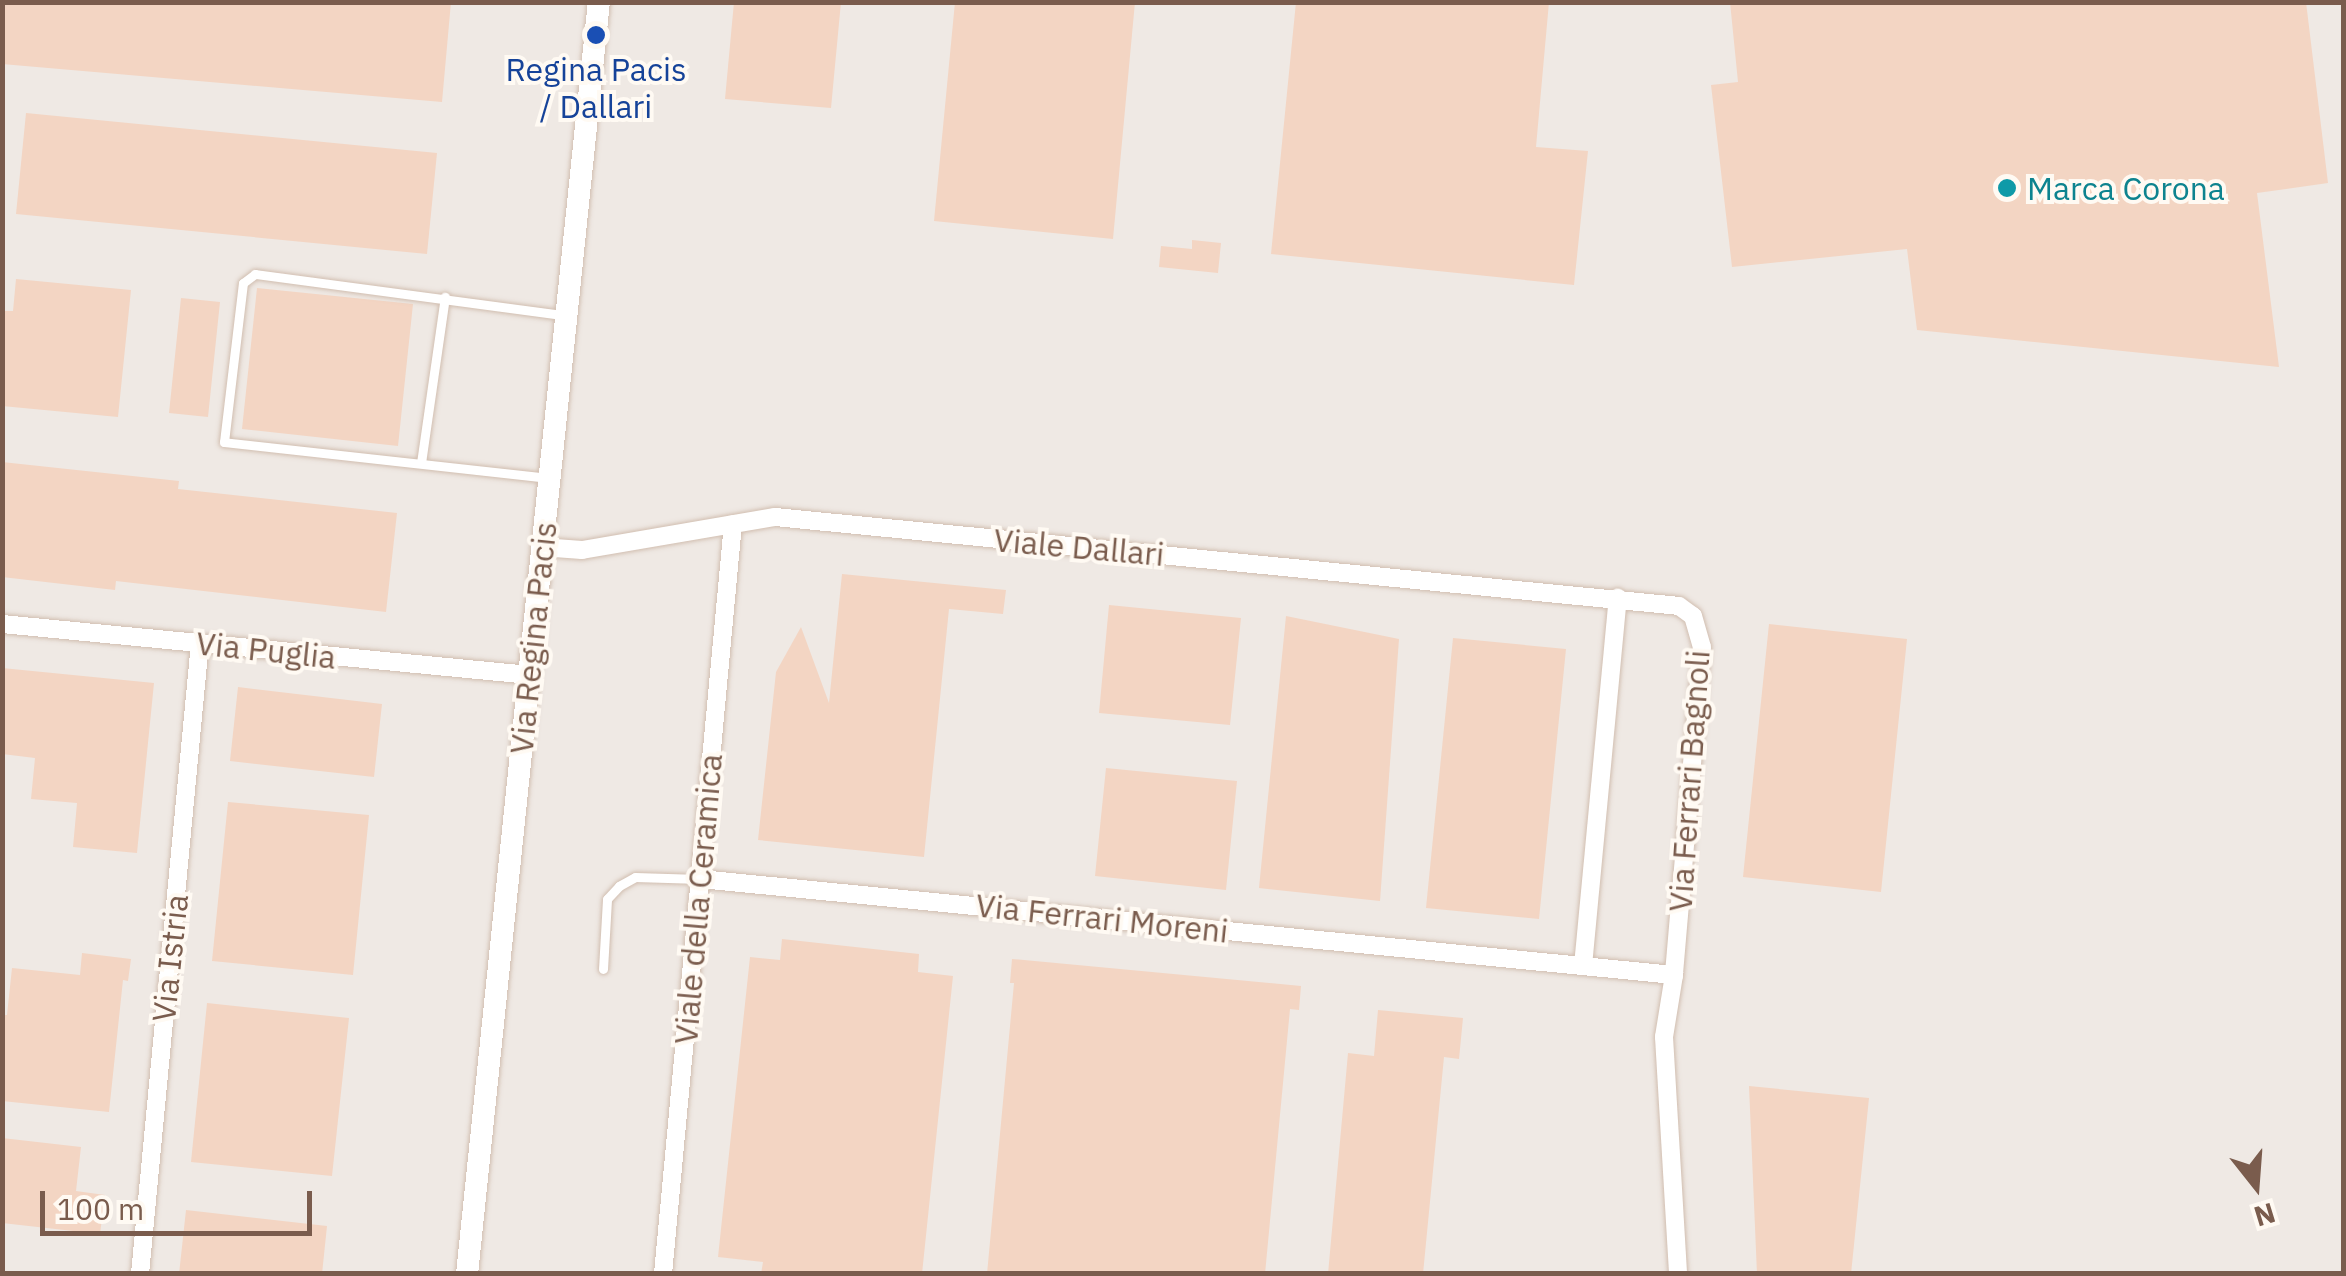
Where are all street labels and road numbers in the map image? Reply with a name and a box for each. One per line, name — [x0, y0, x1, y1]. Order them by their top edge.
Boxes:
street label: Via Regina Pacis — [502, 520, 564, 756]
street label: Viale Dallari — [992, 520, 1166, 574]
street label: Via Puglia — [194, 624, 338, 676]
street label: Via Ferrari Bagnoli — [1661, 649, 1717, 913]
street label: Viale della Ceramica — [666, 752, 730, 1046]
street label: Via Ferrari Moreni — [974, 886, 1230, 950]
street label: Via Istria — [144, 892, 196, 1024]

